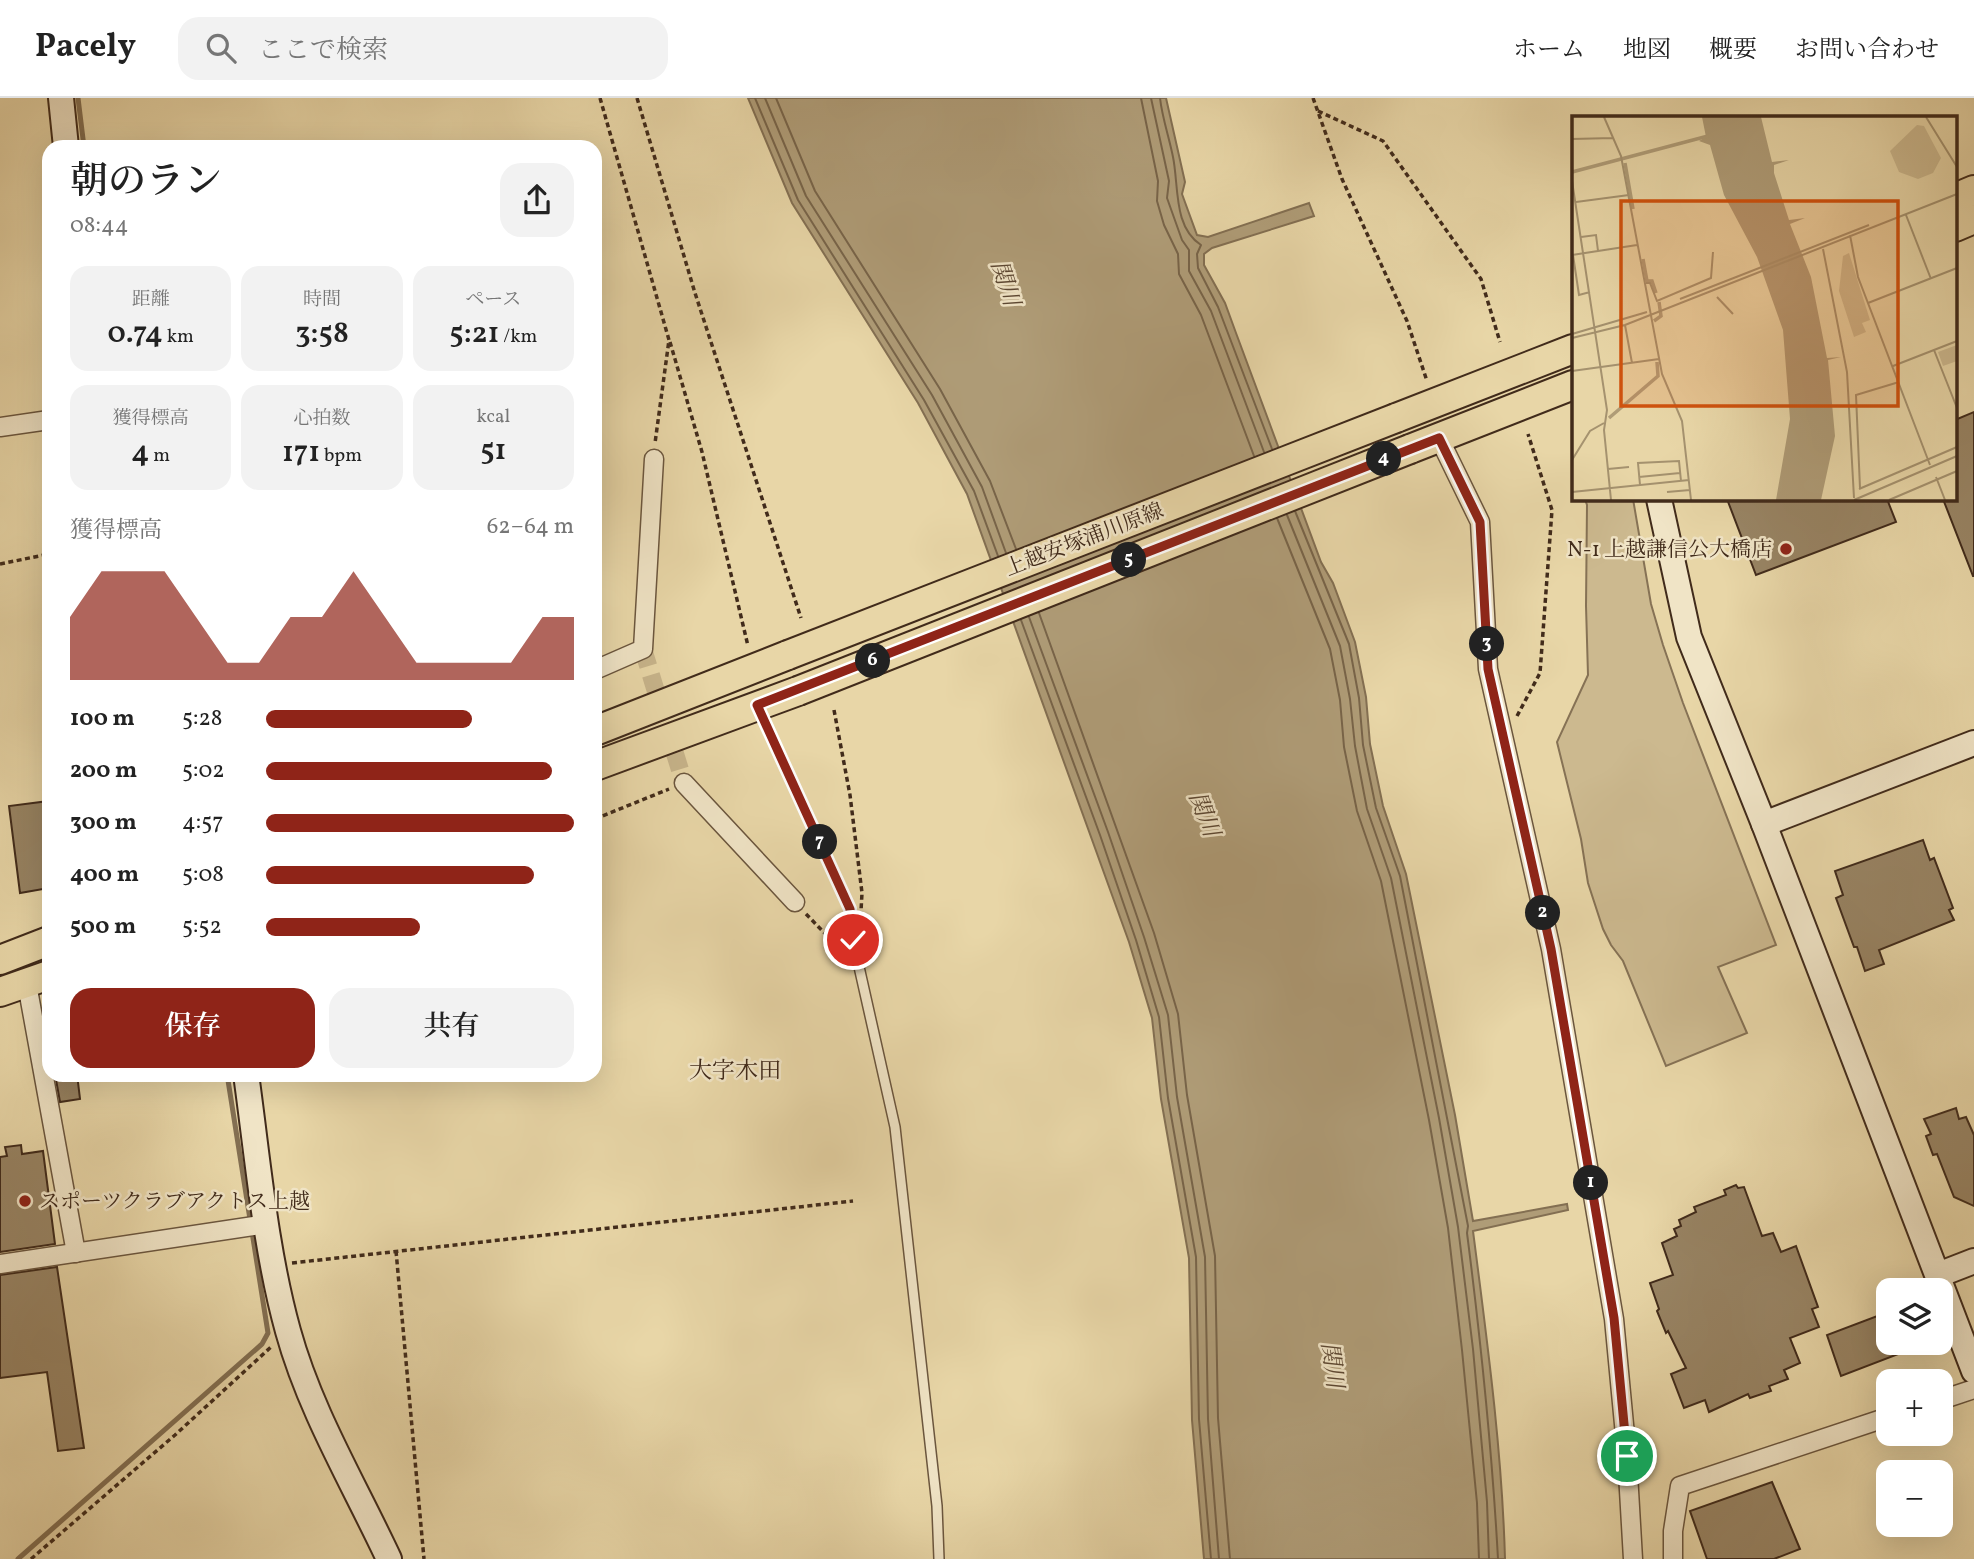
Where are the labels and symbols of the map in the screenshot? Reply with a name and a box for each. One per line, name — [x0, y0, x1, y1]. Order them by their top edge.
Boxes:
inset map — [1572, 116, 1956, 500]
water label: 関川 — [982, 257, 1027, 313]
pin: 4 — [1366, 442, 1402, 476]
street label: 上越安塚浦川原線 — [1001, 497, 1168, 584]
place label: N-1 上越謙信公大橋店 — [1567, 536, 1772, 565]
marker: N-1 上越謙信公大橋店 — [1778, 541, 1794, 557]
pin: 5 — [1112, 542, 1146, 578]
pin: 3 — [1470, 626, 1504, 662]
pin: 6 — [856, 644, 890, 678]
water label: 関川 — [1180, 788, 1227, 845]
pin: 7 — [802, 824, 838, 860]
pin: 2 — [1526, 896, 1560, 930]
pin — [823, 910, 883, 970]
district label: 大字木田 — [689, 1056, 781, 1088]
pin: 1 — [1574, 1166, 1608, 1200]
place label: スポーツクラブアクトス上越 — [39, 1188, 310, 1217]
marker: スポーツクラブアクトス上越 — [17, 1193, 33, 1209]
water label: 関川 — [1312, 1340, 1350, 1393]
pin — [1597, 1426, 1657, 1486]

